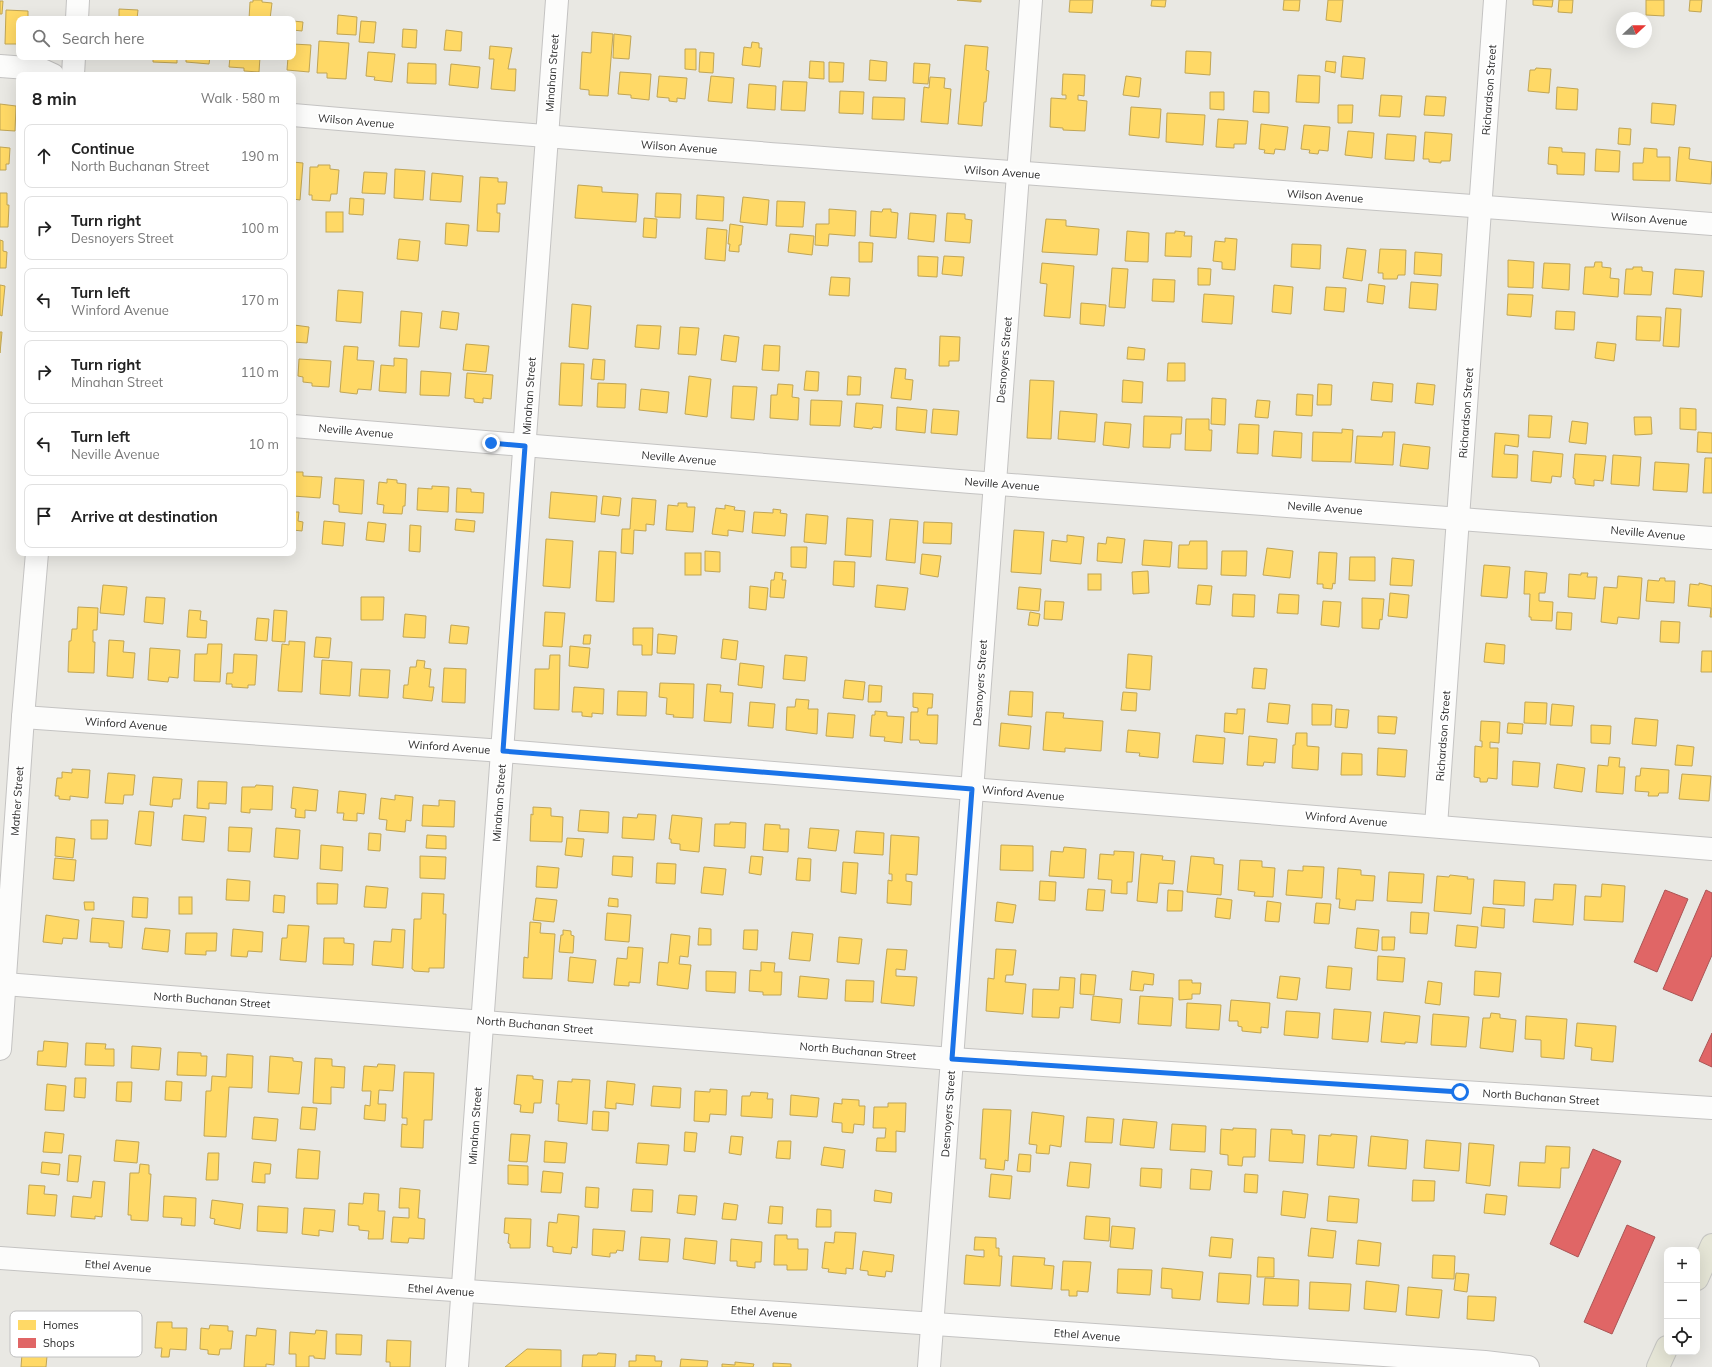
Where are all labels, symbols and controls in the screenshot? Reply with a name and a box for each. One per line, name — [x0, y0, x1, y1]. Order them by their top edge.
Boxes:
north arrow — [1616, 12, 1652, 48]
search box — [16, 16, 296, 60]
icon: search — [30, 27, 52, 49]
text: Search here — [62, 29, 144, 48]
street label: Minahan Street — [542, 34, 562, 112]
street label: Richardson Street — [1479, 44, 1499, 136]
text: 8 min — [32, 88, 77, 109]
text: Walk · 580 m — [201, 90, 280, 106]
street label: Wilson Avenue — [317, 111, 395, 131]
street label: Wilson Avenue — [640, 137, 718, 157]
text: Continue — [71, 139, 134, 158]
icon: ahead — [33, 145, 55, 167]
text: 190 m — [241, 148, 279, 164]
text: North Buchanan Street — [71, 158, 209, 174]
street label: Wilson Avenue — [963, 162, 1041, 182]
street label: Wilson Avenue — [1286, 186, 1364, 206]
street label: Wilson Avenue — [1610, 209, 1688, 229]
text: Turn right — [71, 211, 141, 230]
icon: right — [33, 217, 55, 239]
text: 100 m — [241, 220, 279, 236]
text: Desnoyers Street — [71, 230, 174, 246]
text: Turn left — [71, 283, 130, 302]
icon: left — [33, 289, 55, 311]
text: 170 m — [241, 292, 279, 308]
text: Winford Avenue — [71, 302, 169, 318]
street label: Desnoyers Street — [993, 316, 1015, 404]
text: Turn right — [71, 355, 141, 374]
street label: Minahan Street — [519, 357, 539, 435]
icon: right — [33, 361, 55, 383]
text: 110 m — [241, 364, 279, 380]
street label: Richardson Street — [1456, 367, 1476, 459]
text: Minahan Street — [71, 374, 163, 390]
street label: Neville Avenue — [318, 421, 394, 441]
text: Turn left — [71, 427, 130, 446]
icon: left — [33, 433, 55, 455]
route end — [482, 434, 500, 452]
text: 10 m — [249, 436, 279, 452]
text: Neville Avenue — [71, 446, 160, 462]
street label: Neville Avenue — [641, 448, 717, 468]
street label: Neville Avenue — [964, 474, 1040, 494]
street label: Neville Avenue — [1287, 498, 1363, 518]
icon: arrive — [33, 505, 55, 527]
text: Arrive at destination — [71, 507, 218, 526]
street label: Neville Avenue — [1610, 523, 1686, 543]
street label: Desnoyers Street — [970, 639, 990, 727]
street label: Richardson Street — [1433, 690, 1453, 782]
street label: Winford Avenue — [84, 714, 168, 734]
street label: Winford Avenue — [407, 737, 491, 757]
street label: Minahan Street — [489, 764, 509, 842]
street label: Mather Street — [8, 766, 26, 836]
street label: Winford Avenue — [981, 782, 1065, 804]
street label: Winford Avenue — [1304, 808, 1388, 830]
street label: North Buchanan Street — [153, 989, 271, 1011]
street label: North Buchanan Street — [476, 1013, 594, 1037]
street label: North Buchanan Street — [799, 1039, 917, 1063]
street label: Desnoyers Street — [938, 1070, 958, 1158]
route start — [1451, 1083, 1469, 1101]
street label: North Buchanan Street — [1482, 1086, 1600, 1108]
street label: Minahan Street — [465, 1087, 485, 1165]
map controls — [1664, 1247, 1700, 1355]
button: + — [1664, 1247, 1700, 1283]
street label: Ethel Avenue — [84, 1257, 152, 1275]
street label: Ethel Avenue — [407, 1281, 475, 1299]
button: − — [1664, 1283, 1700, 1319]
street label: Ethel Avenue — [730, 1303, 798, 1321]
legend — [10, 1311, 142, 1357]
text: Homes — [43, 1318, 79, 1332]
button: locate — [1664, 1319, 1700, 1355]
street label: Ethel Avenue — [1053, 1326, 1121, 1344]
text: Shops — [43, 1336, 75, 1350]

